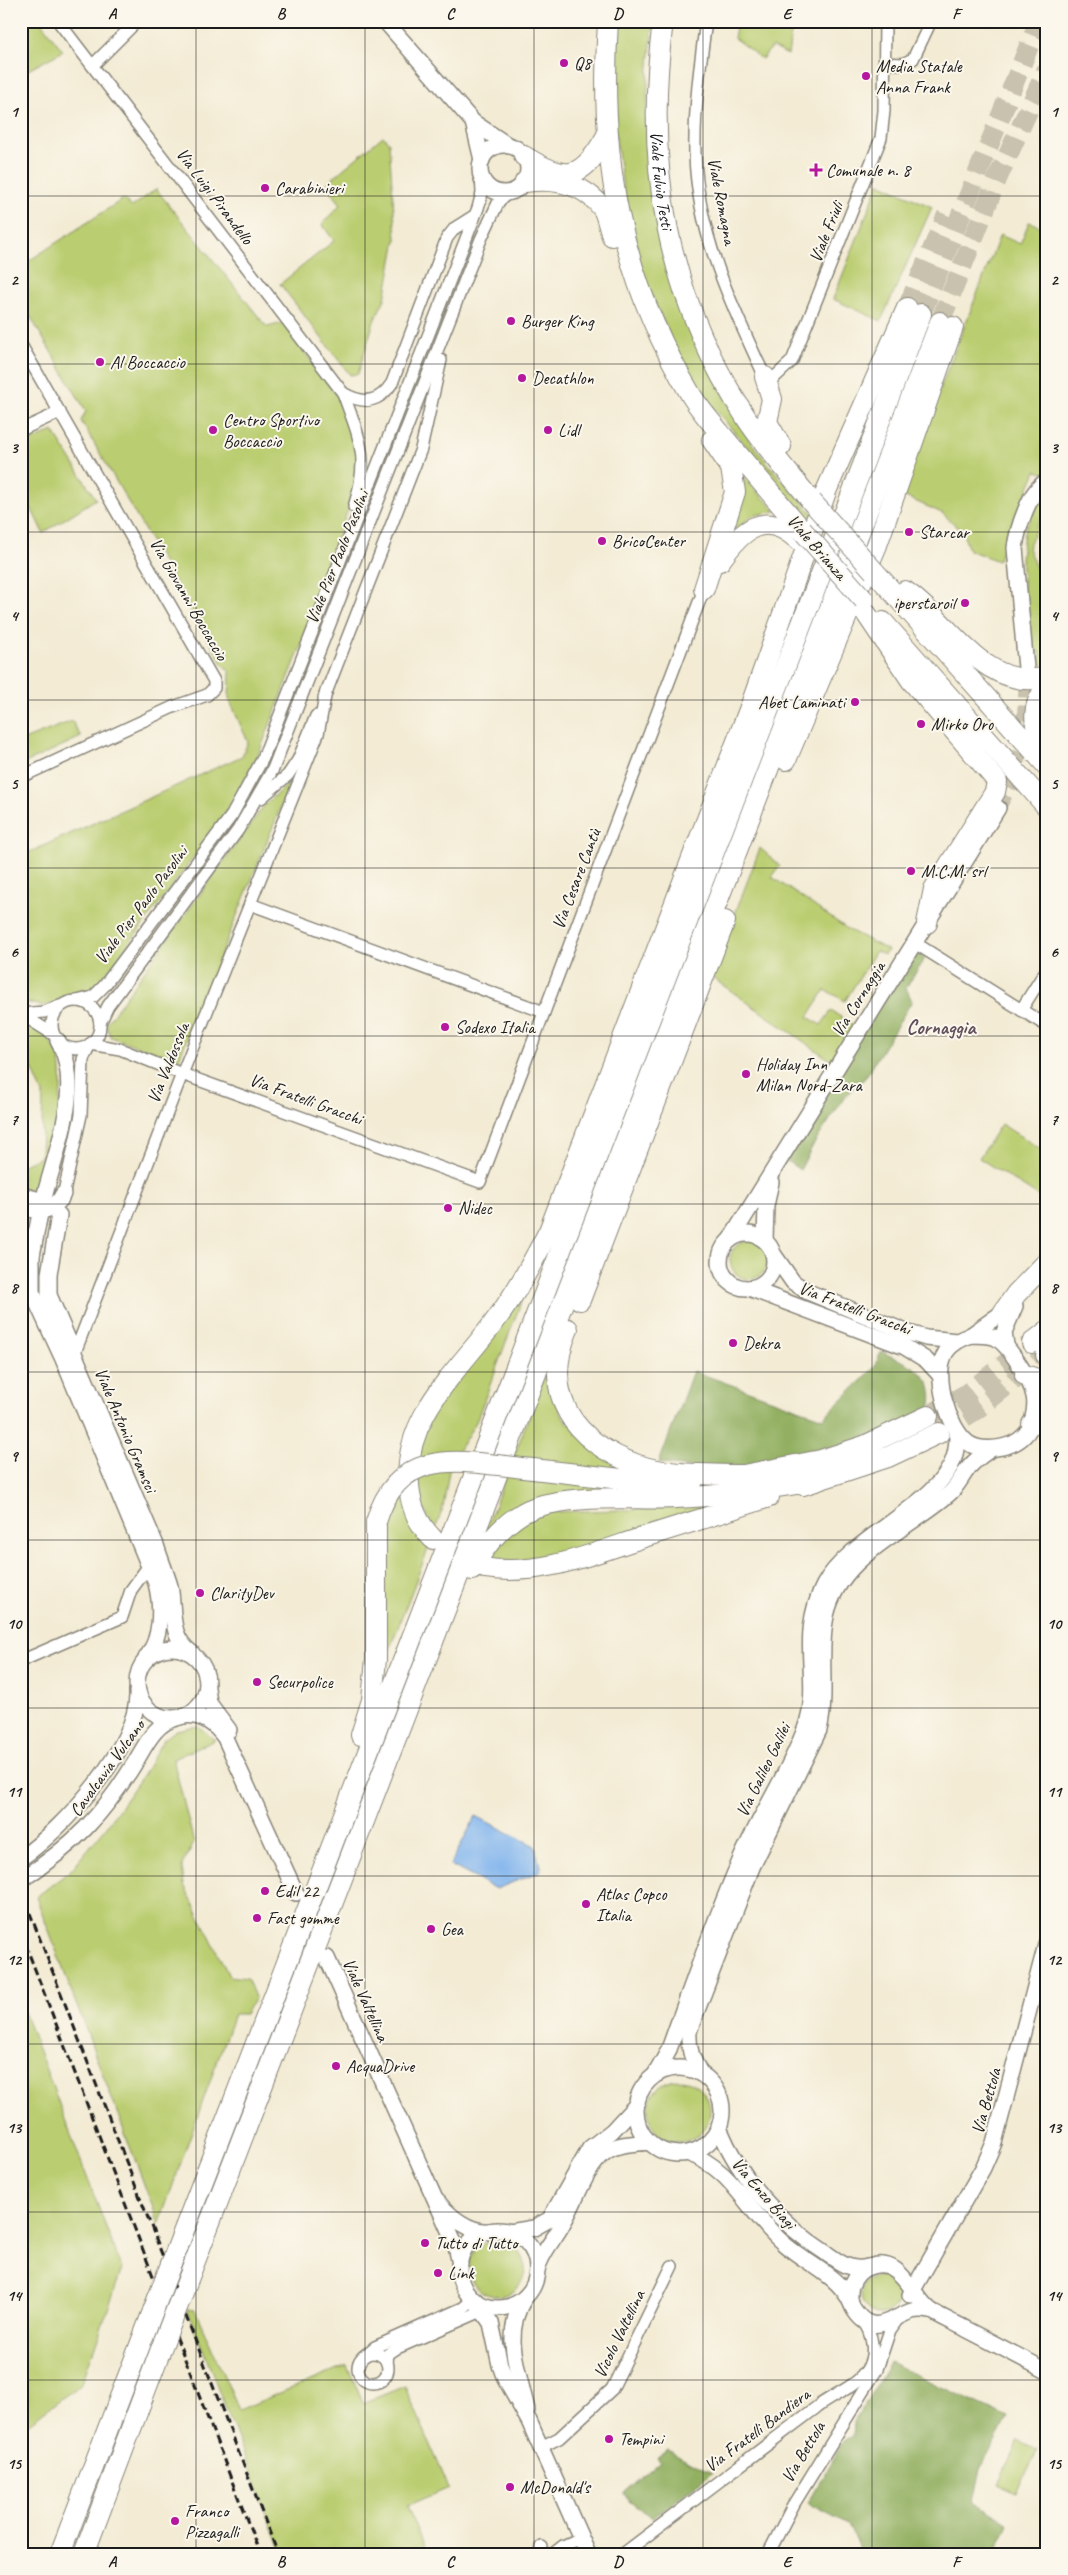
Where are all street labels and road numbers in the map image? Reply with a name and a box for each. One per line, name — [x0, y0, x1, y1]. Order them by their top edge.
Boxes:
street label: Viale Fulvio Testi — [646, 131, 679, 234]
street label: Via Luigi Pirandello — [172, 143, 259, 250]
street label: Viale Romagna — [703, 156, 742, 248]
street label: Viale Friuli — [804, 196, 849, 266]
street label: Viale Pier Paolo Pasolini — [300, 485, 375, 627]
street label: Viale Brianza — [782, 510, 853, 586]
street label: Via Giovanni Boccaccio — [145, 534, 234, 666]
street label: Via Cesare Cantù — [547, 825, 606, 932]
street label: Viale Pier Paolo Pasolini — [90, 840, 194, 968]
street label: Via Cornaggia — [826, 956, 891, 1041]
street label: Via Valdossola — [142, 1018, 195, 1106]
street label: Via Fratelli Gracchi — [246, 1068, 368, 1131]
street label: Via Fratelli Gracchi — [796, 1276, 917, 1340]
street label: Viale Antonio Gramsci — [90, 1364, 163, 1498]
street label: Cavalcavia Vulcano — [64, 1714, 150, 1821]
street label: Via Galileo Galilei — [731, 1717, 796, 1820]
street label: Viale Valtellina — [338, 1955, 395, 2046]
street label: Via Bettola — [966, 2064, 1006, 2136]
street label: Via Enzo Biagi — [727, 2153, 803, 2235]
street label: Vicolo Valtellina — [588, 2286, 650, 2381]
street label: Via Fratelli Bandiera — [700, 2382, 815, 2477]
street label: Via Bettola — [776, 2416, 831, 2487]

